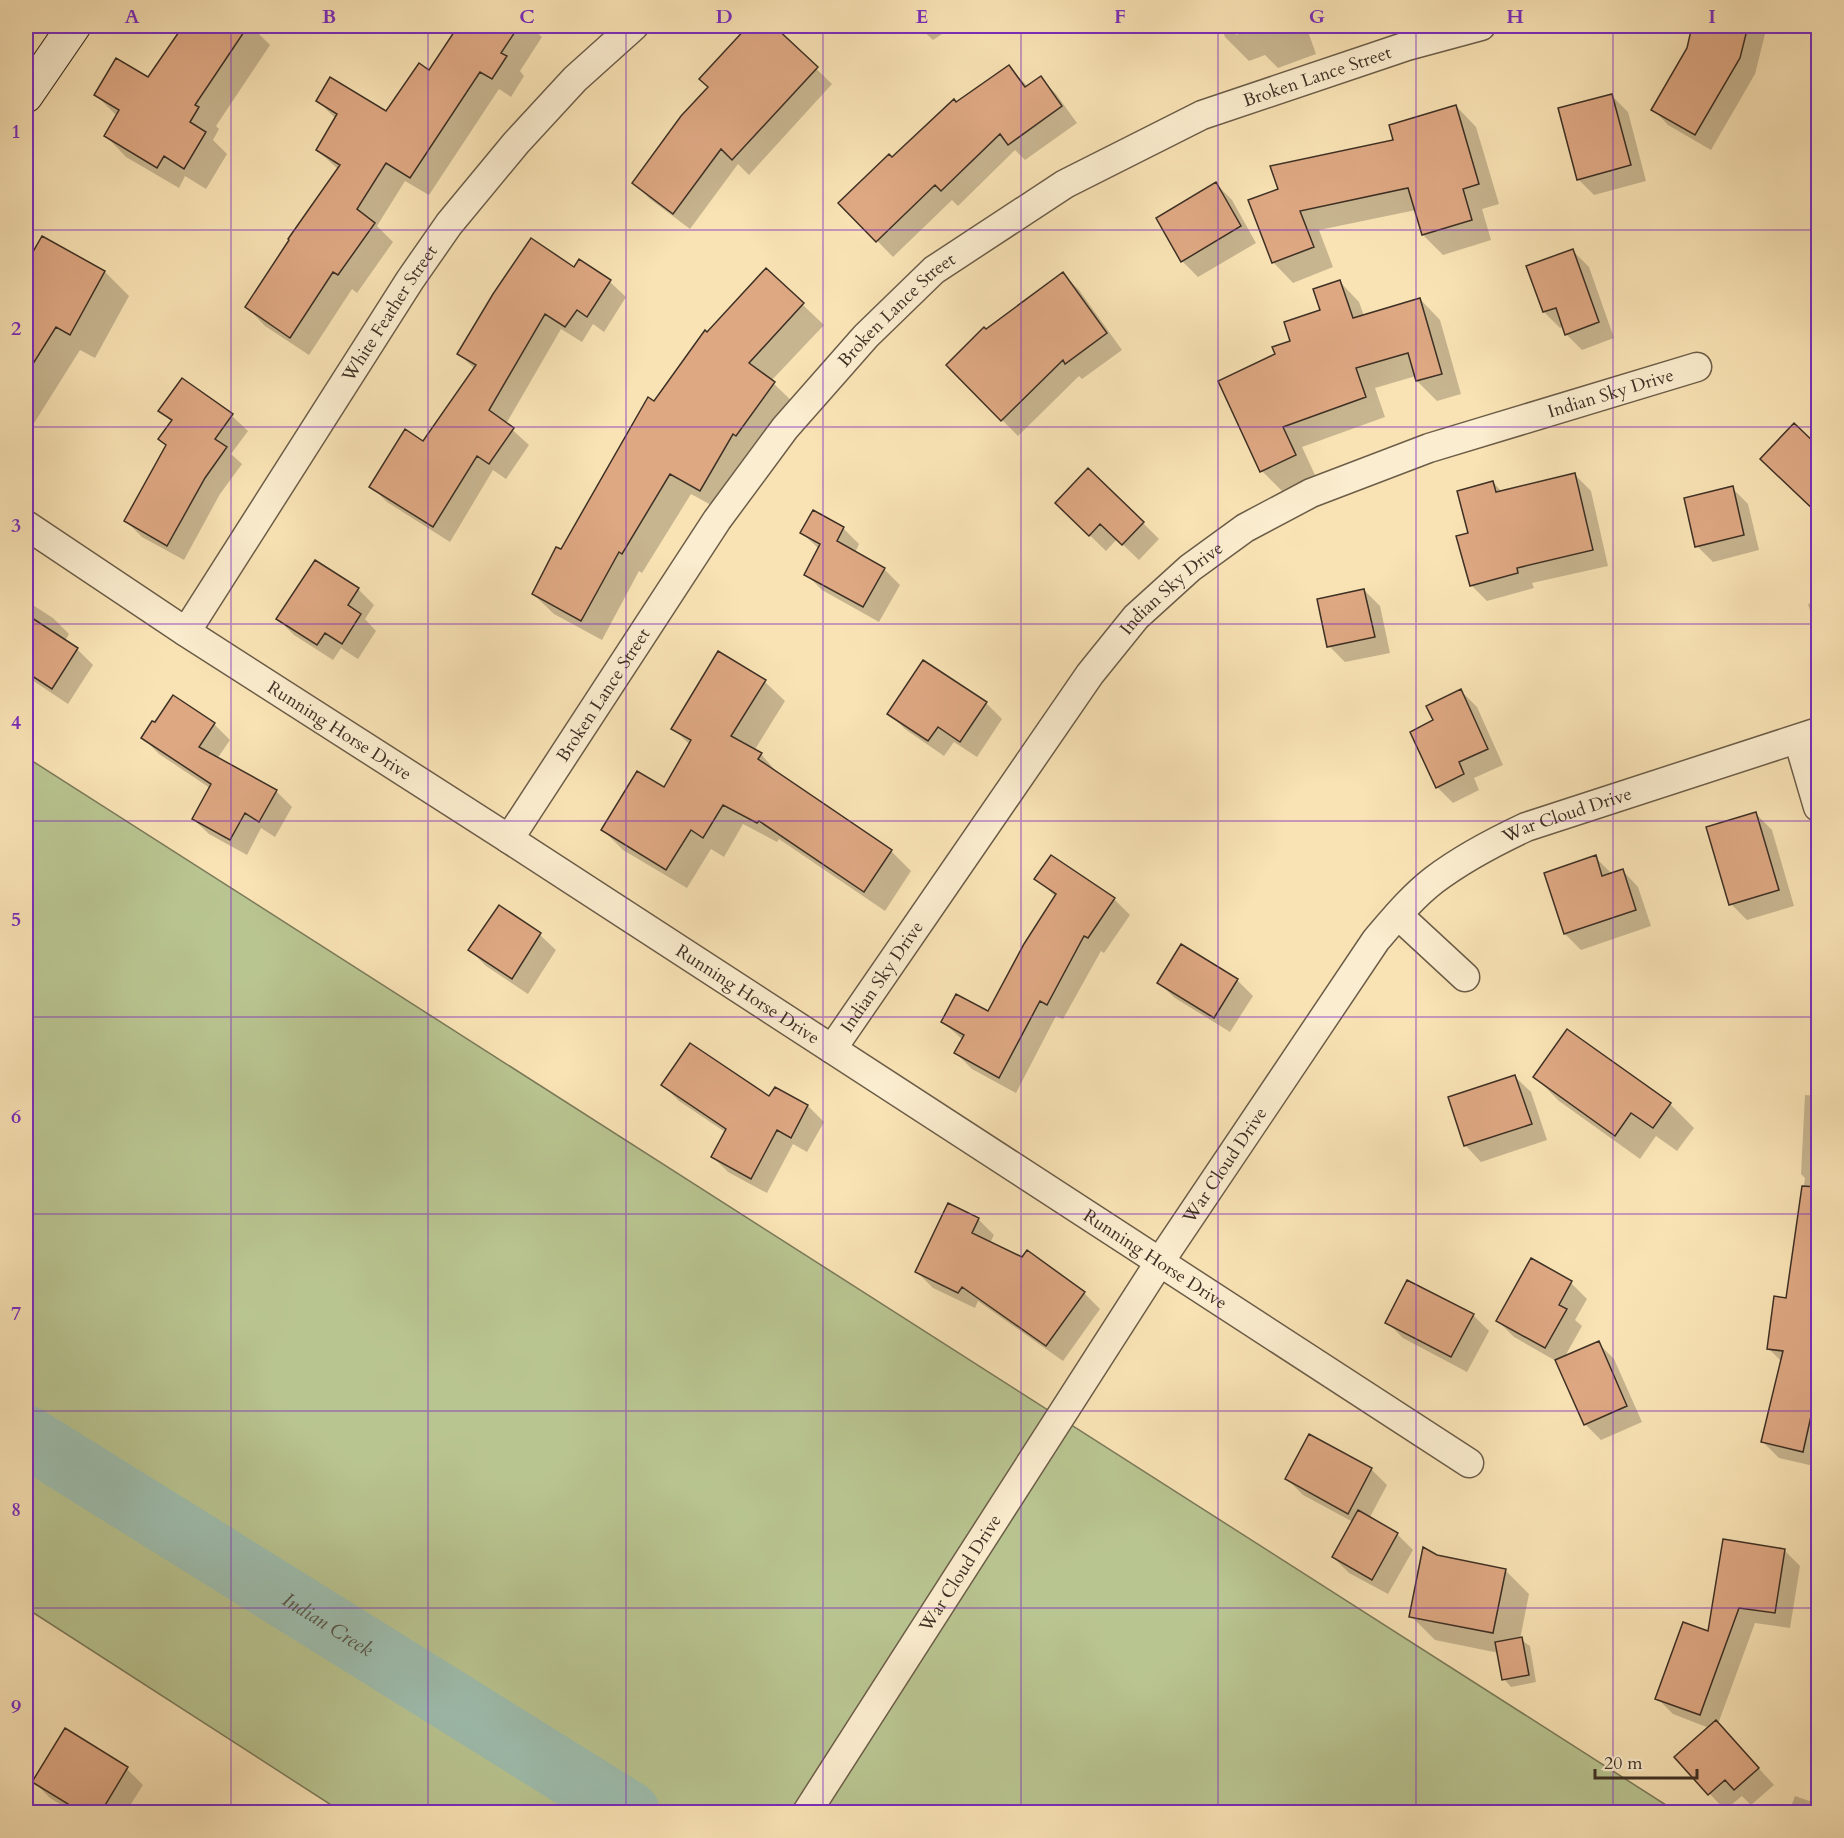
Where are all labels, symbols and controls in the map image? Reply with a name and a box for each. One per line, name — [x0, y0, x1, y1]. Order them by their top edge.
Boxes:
text: A — [124, 3, 140, 30]
text: B — [322, 3, 336, 30]
text: C — [519, 3, 535, 30]
text: D — [715, 3, 733, 30]
text: E — [916, 3, 928, 30]
text: F — [1114, 3, 1126, 30]
text: G — [1309, 3, 1325, 30]
text: H — [1506, 3, 1524, 30]
text: I — [1708, 3, 1716, 30]
street label: Broken Lance Street — [1240, 40, 1395, 113]
text: 1 — [11, 118, 21, 145]
street label: White Feather Street — [335, 240, 443, 387]
street label: Broken Lance Street — [832, 247, 960, 372]
text: 2 — [11, 315, 21, 342]
street label: Indian Sky Drive — [1544, 362, 1677, 424]
text: 3 — [11, 512, 21, 539]
street label: Indian Sky Drive — [1114, 536, 1228, 640]
street label: Broken Lance Street — [550, 623, 656, 767]
street label: Running Horse Drive — [263, 675, 417, 786]
text: 4 — [11, 709, 21, 736]
street label: War Cloud Drive — [1497, 781, 1635, 849]
text: 5 — [11, 906, 21, 933]
street label: Indian Sky Drive — [835, 916, 929, 1037]
street label: Running Horse Drive — [671, 938, 825, 1050]
street label: War Cloud Drive — [1176, 1102, 1273, 1229]
text: 6 — [11, 1103, 21, 1130]
street label: Running Horse Drive — [1078, 1203, 1232, 1315]
text: 7 — [11, 1300, 21, 1327]
text: 8 — [11, 1496, 21, 1523]
street label: War Cloud Drive — [913, 1509, 1007, 1637]
water label: Indian Creek — [278, 1586, 379, 1663]
text: 9 — [11, 1693, 21, 1720]
scale bar — [1595, 1742, 1697, 1780]
text: 20 m — [1604, 1751, 1643, 1776]

